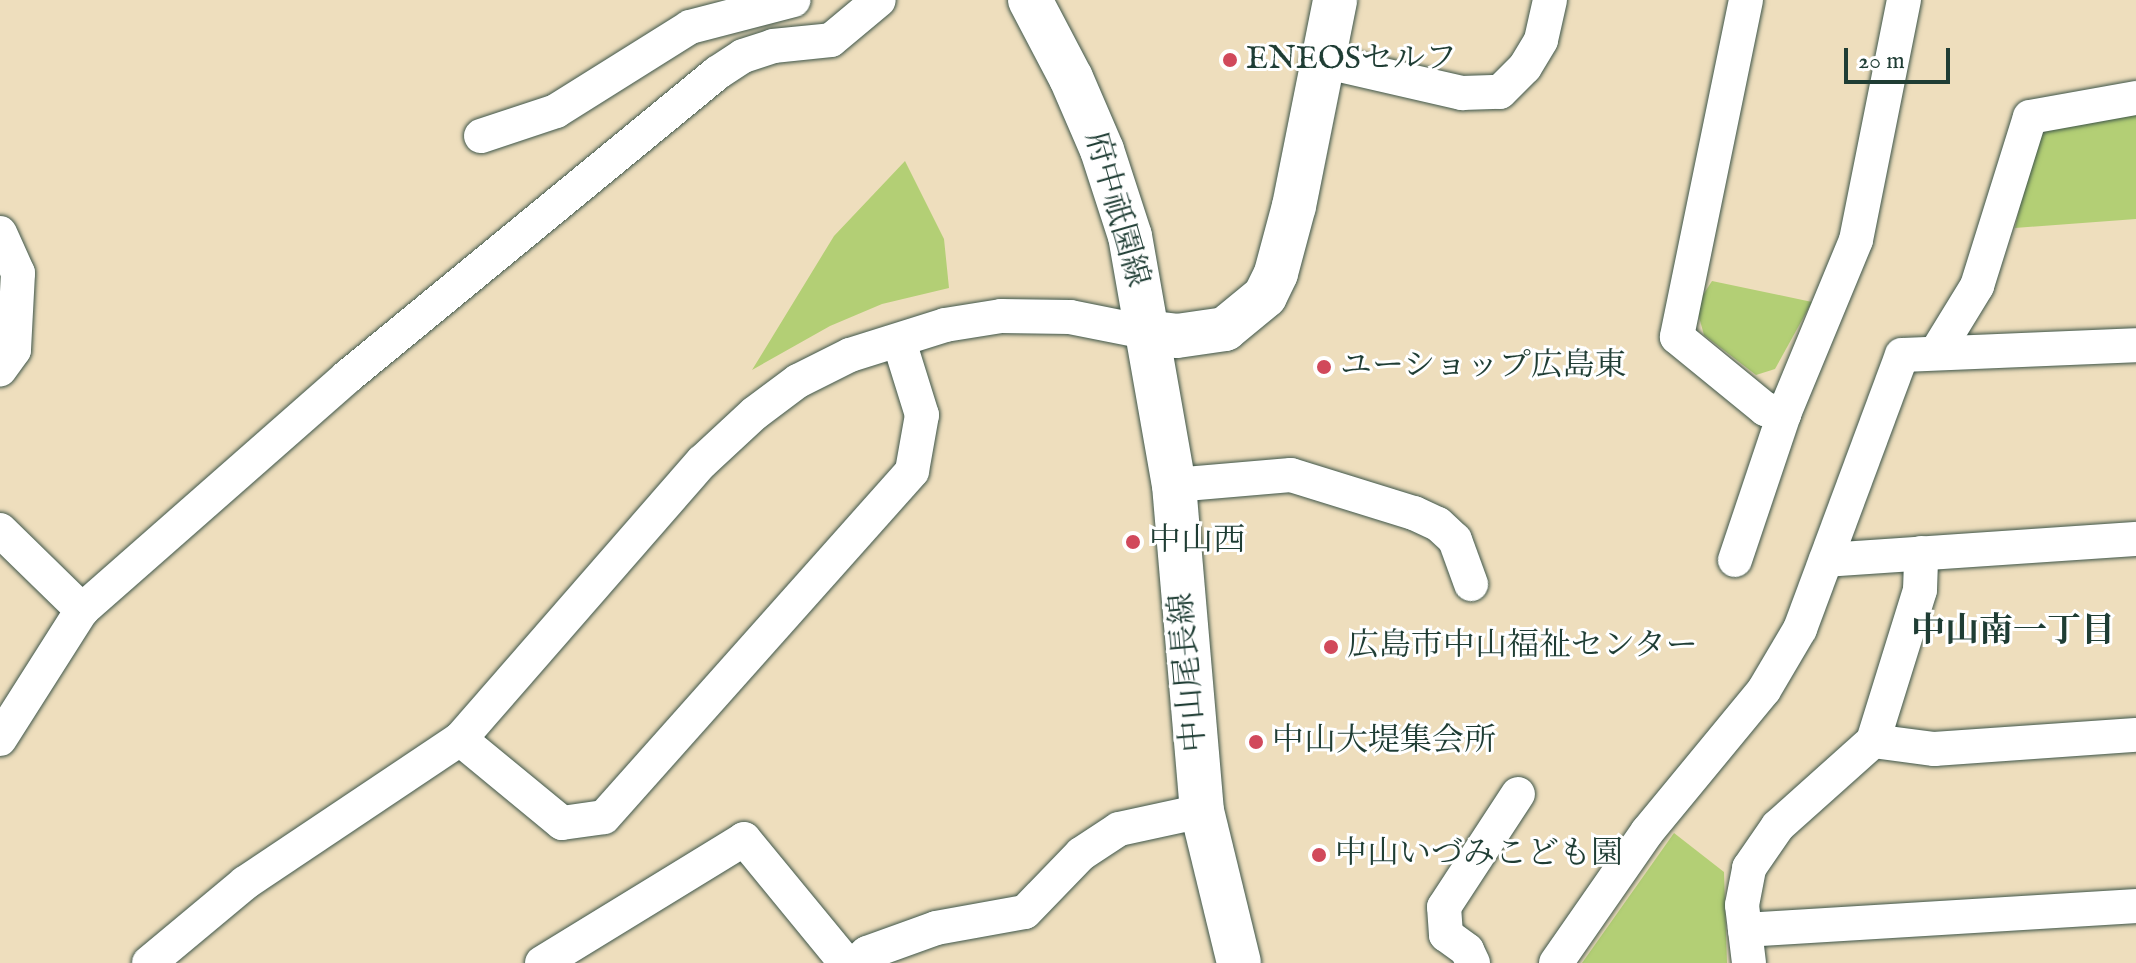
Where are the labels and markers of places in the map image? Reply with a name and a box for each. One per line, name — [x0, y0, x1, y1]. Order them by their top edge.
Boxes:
place label: ENEOSセルフ — [1246, 41, 1457, 79]
marker: ENEOSセルフ — [1221, 51, 1239, 69]
place label: ユーショップ広島東 — [1340, 348, 1628, 386]
marker: ユーショップ広島東 — [1315, 358, 1333, 376]
place label: 中山西 — [1149, 523, 1245, 561]
marker: 中山西 — [1124, 533, 1142, 551]
place label: 広島市中山福祉センター — [1347, 628, 1699, 666]
marker: 広島市中山福祉センター — [1322, 638, 1340, 656]
place label: 中山大堤集会所 — [1272, 723, 1496, 761]
marker: 中山大堤集会所 — [1247, 733, 1265, 751]
place label: 中山いづみこども園 — [1335, 836, 1623, 874]
marker: 中山いづみこども園 — [1310, 846, 1328, 864]

